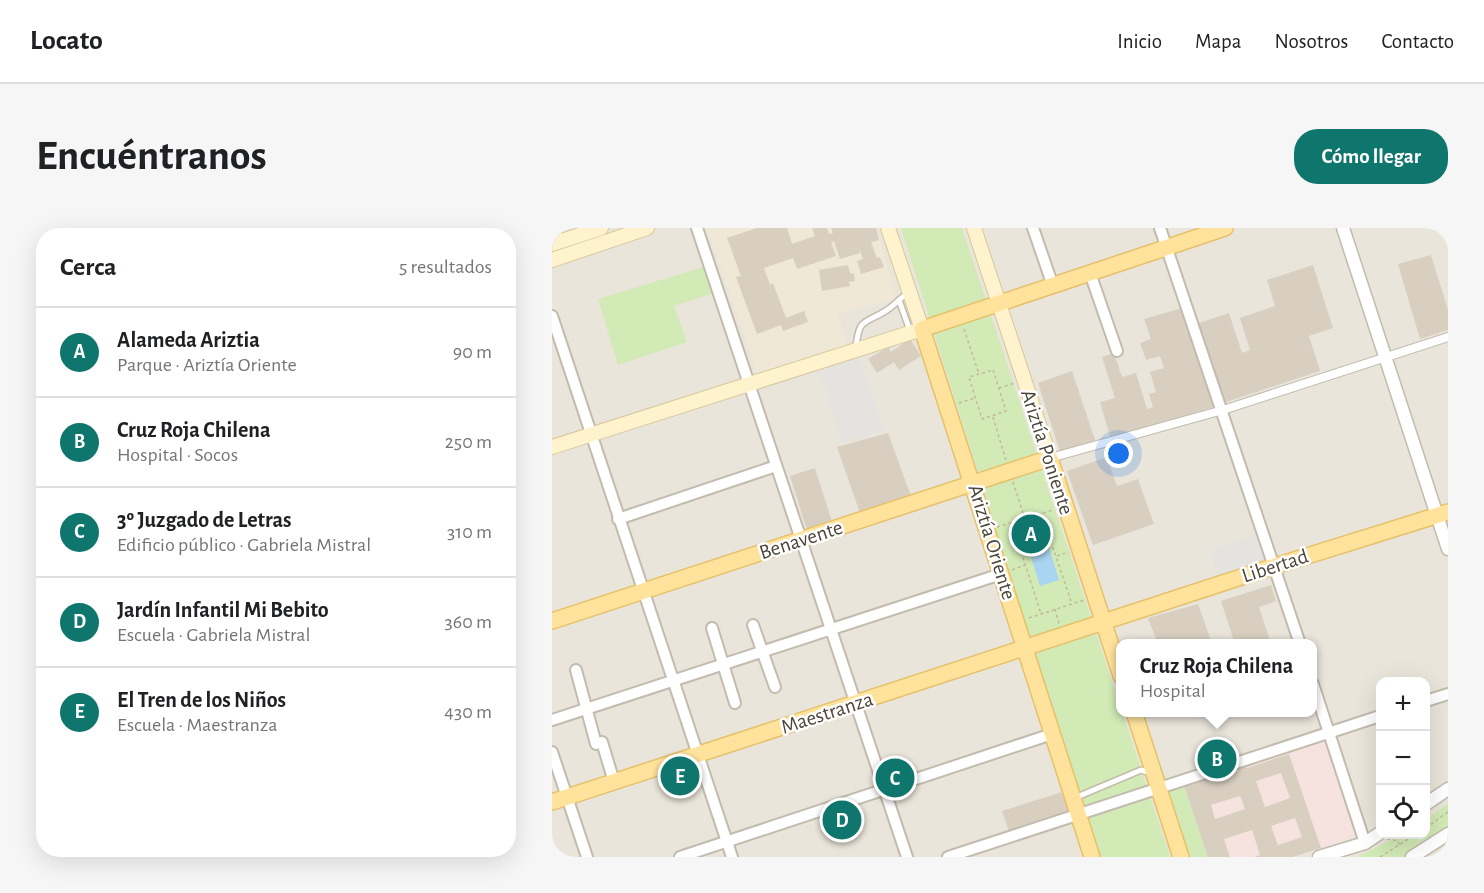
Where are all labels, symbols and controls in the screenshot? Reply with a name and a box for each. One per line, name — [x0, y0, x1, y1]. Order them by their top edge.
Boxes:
text: Locato — [30, 27, 103, 55]
text: Inicio — [1117, 31, 1162, 52]
text: Mapa — [1195, 31, 1242, 52]
text: Nosotros — [1275, 31, 1348, 52]
text: Contacto — [1381, 31, 1454, 52]
button: Cómo llegar — [1294, 129, 1448, 184]
text: Encuéntranos — [36, 135, 267, 177]
text: Cerca — [60, 254, 117, 280]
text: 5 resultados — [399, 257, 492, 277]
text: Alameda Ariztia — [117, 329, 260, 351]
text: A — [74, 342, 86, 362]
text: 90 m — [453, 342, 492, 362]
text: Parque · Ariztía Oriente — [117, 355, 297, 375]
street label: Ariztía Poniente — [1017, 387, 1077, 517]
text: Cruz Roja Chilena — [117, 419, 271, 441]
text: B — [74, 432, 85, 452]
text: 250 m — [445, 432, 492, 452]
your location — [1104, 439, 1133, 468]
text: Hospital · Socos — [117, 445, 238, 465]
street label: Ariztía Oriente — [965, 482, 1019, 602]
text: 3º Juzgado de Letras — [117, 509, 291, 531]
pin: A — [1012, 512, 1050, 556]
street label: Benavente — [757, 517, 845, 563]
text: C — [74, 522, 85, 542]
text: 310 m — [447, 522, 492, 542]
text: Edificio público · Gabriela Mistral — [117, 535, 371, 555]
street label: Libertad — [1239, 545, 1311, 587]
text: Jardín Infantil Mi Bebito — [117, 599, 329, 621]
text: D — [73, 612, 86, 632]
text: 360 m — [445, 612, 492, 632]
text: Escuela · Gabriela Mistral — [117, 625, 310, 645]
popup — [1116, 639, 1317, 717]
text: Cruz Roja Chilena — [1140, 655, 1293, 677]
map controls — [1376, 677, 1430, 839]
button: + — [1376, 677, 1430, 731]
text: Hospital — [1140, 681, 1206, 701]
street label: Maestranza — [778, 688, 876, 738]
text: El Tren de los Niños — [117, 689, 286, 711]
text: E — [74, 702, 85, 722]
text: 430 m — [444, 702, 492, 722]
text: Escuela · Maestranza — [117, 715, 277, 735]
button: − — [1376, 731, 1430, 785]
pin: B — [1198, 736, 1236, 782]
pin: E — [660, 754, 700, 798]
pin: C — [876, 756, 914, 800]
button: locate — [1376, 785, 1430, 839]
pin: D — [822, 798, 862, 842]

